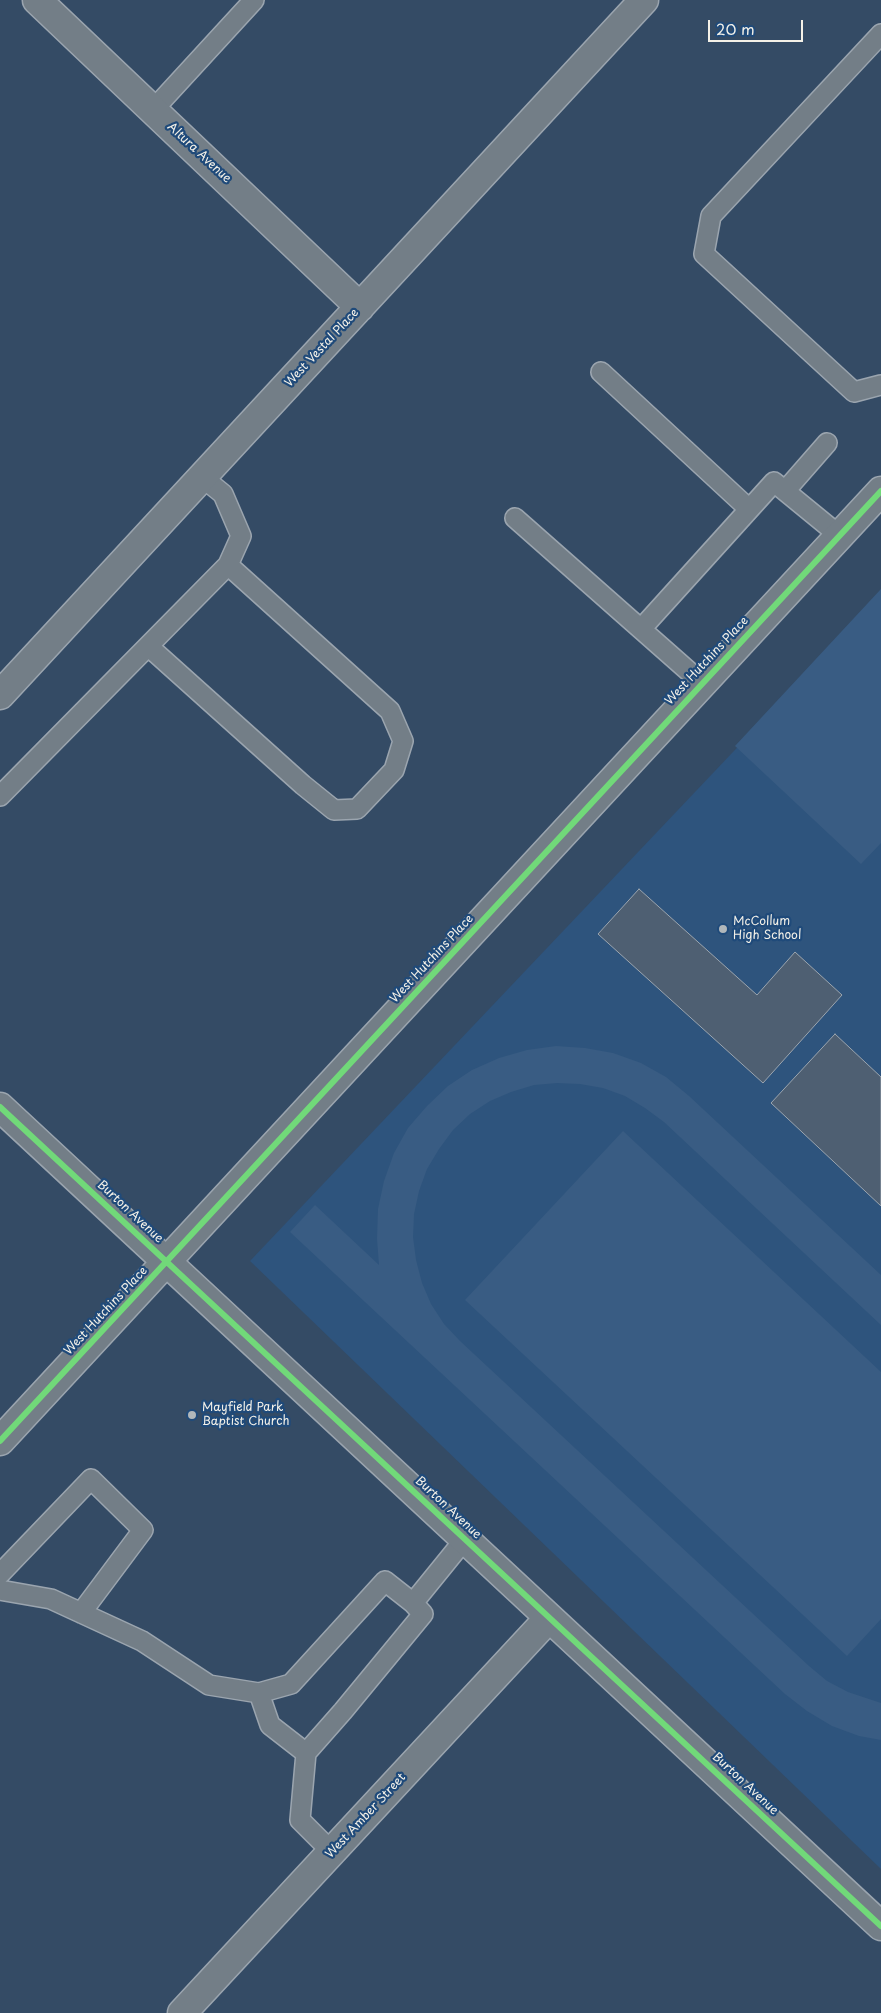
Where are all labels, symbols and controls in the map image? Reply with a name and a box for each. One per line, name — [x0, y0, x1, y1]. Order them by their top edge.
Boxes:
scale bar — [711, 10, 806, 42]
text: 20 m — [716, 17, 755, 40]
street label: Altura Avenue — [164, 120, 234, 186]
street label: West Vestal Place — [282, 306, 362, 390]
street label: West Hutchins Place — [662, 614, 752, 708]
street label: West Hutchins Place — [387, 912, 477, 1006]
place label: McCollum High School — [733, 915, 801, 943]
marker: McCollum High School — [717, 923, 729, 935]
street label: Burton Avenue — [94, 1178, 166, 1246]
street label: West Hutchins Place — [61, 1264, 151, 1358]
place label: Mayfield Park Baptist Church — [202, 1401, 289, 1429]
marker: Mayfield Park Baptist Church — [186, 1409, 198, 1421]
street label: Burton Avenue — [412, 1474, 484, 1542]
street label: Burton Avenue — [709, 1750, 781, 1818]
street label: West Amber Street — [323, 1771, 409, 1861]

